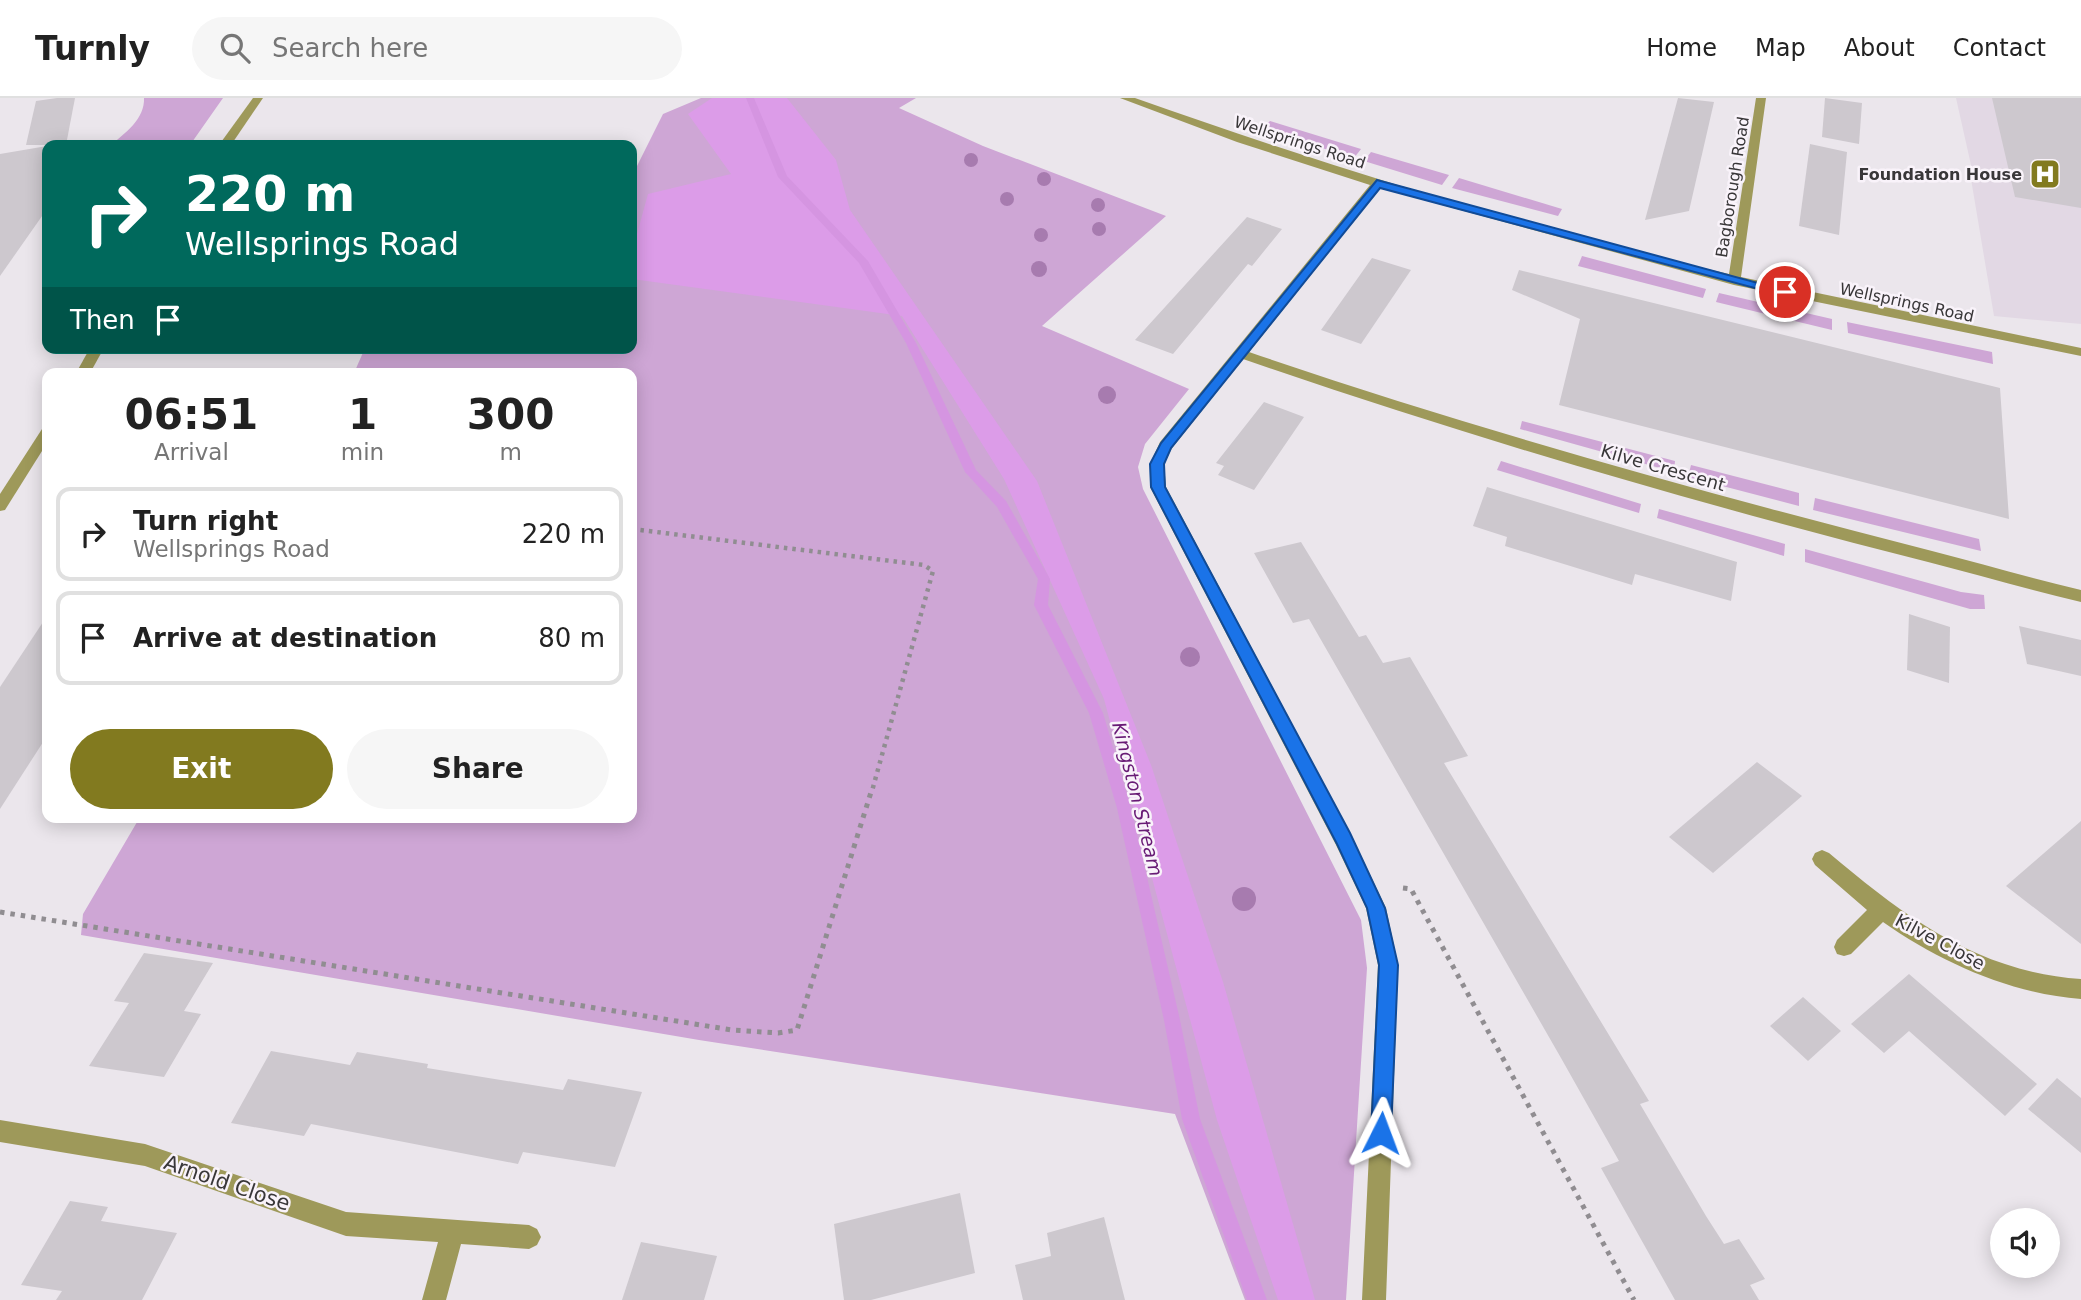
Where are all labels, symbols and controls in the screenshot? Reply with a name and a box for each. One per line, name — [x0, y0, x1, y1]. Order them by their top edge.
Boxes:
search box — [192, 17, 682, 80]
text: Turnly — [35, 29, 150, 68]
icon: search — [216, 29, 254, 67]
text: Search here — [272, 33, 428, 63]
text: Home — [1646, 34, 1717, 62]
text: Map — [1755, 34, 1806, 62]
text: About — [1844, 34, 1915, 62]
text: Contact — [1953, 34, 2046, 62]
street label: Wellsprings Road — [1232, 112, 1368, 173]
street label: Bagborough Road — [1712, 115, 1753, 259]
hospital icon: Foundation House — [2028, 157, 2062, 191]
place label: Foundation House — [1858, 165, 2022, 184]
text: 220 m — [185, 166, 355, 223]
icon: right — [70, 168, 161, 259]
text: Wellsprings Road — [185, 225, 459, 263]
pin — [1755, 262, 1815, 322]
icon: arrive — [1766, 273, 1804, 311]
street label: Wellsprings Road — [1838, 279, 1976, 326]
icon: arrive — [149, 301, 187, 339]
text: Then — [70, 305, 135, 335]
text: 06:51 — [125, 390, 258, 439]
text: 1 — [348, 390, 377, 439]
text: 300 — [467, 390, 554, 439]
text: Arrival — [154, 439, 229, 465]
text: min — [341, 439, 384, 465]
text: m — [499, 439, 522, 465]
street label: Kilve Crescent — [1598, 440, 1728, 495]
text: Turn right — [133, 506, 278, 536]
icon: right — [74, 515, 112, 553]
text: 220 m — [522, 519, 605, 549]
text: Wellsprings Road — [133, 536, 330, 562]
icon: arrive — [74, 619, 112, 657]
text: Arrive at destination — [133, 623, 437, 653]
text: 80 m — [538, 623, 605, 653]
water label: Kingston Stream — [1108, 720, 1168, 878]
button: Exit — [70, 729, 333, 809]
button: Share — [347, 729, 609, 809]
street label: Kilve Close — [1892, 909, 1989, 974]
position arrow — [1344, 1096, 1418, 1170]
street label: Arnold Close — [161, 1150, 293, 1216]
map controls — [1990, 1208, 2060, 1278]
button: sound — [1990, 1208, 2060, 1278]

